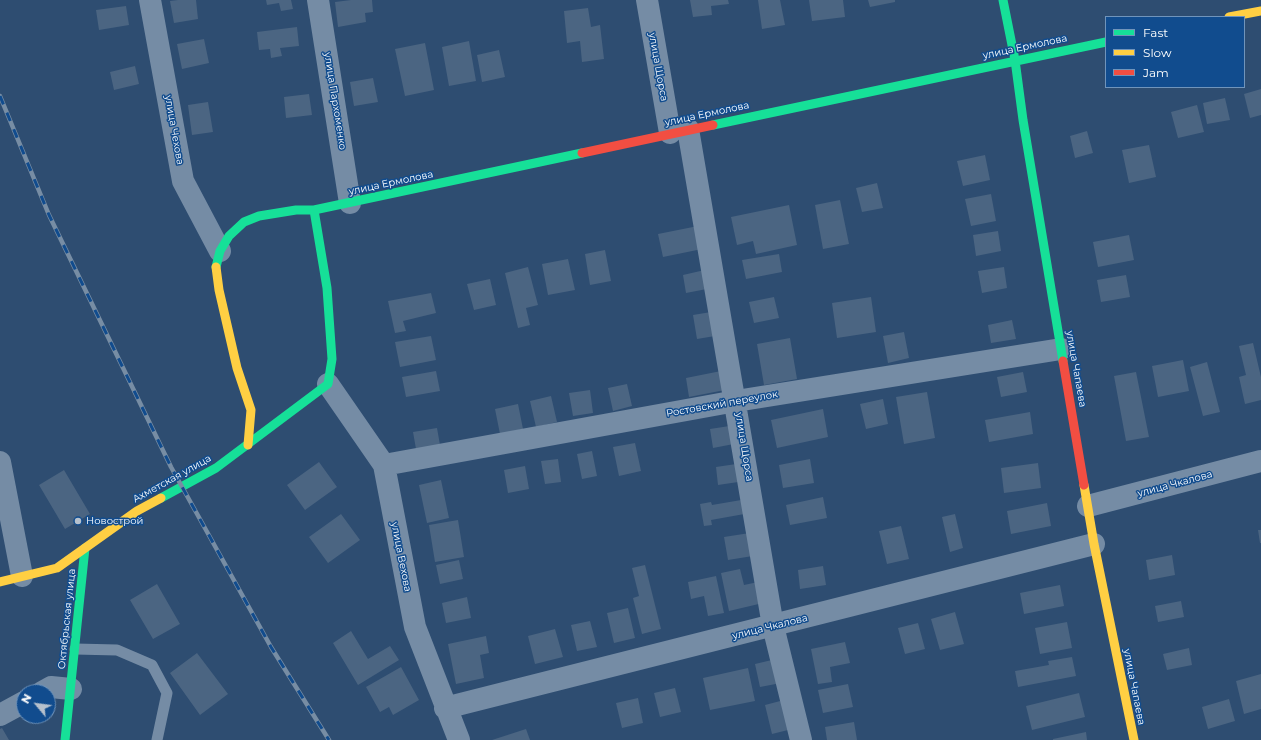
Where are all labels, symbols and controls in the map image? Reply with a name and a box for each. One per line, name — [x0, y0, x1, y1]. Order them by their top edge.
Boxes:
legend — [1105, 16, 1245, 88]
text: Fast — [1143, 25, 1168, 40]
street label: улица Щорса — [646, 32, 670, 102]
street label: улица Ермолова — [982, 32, 1068, 62]
text: Slow — [1143, 45, 1172, 60]
street label: улица Пархоменко — [321, 51, 349, 151]
text: Jam — [1143, 65, 1169, 80]
street label: улица Чехова — [162, 94, 186, 166]
street label: улица Ермолова — [664, 99, 750, 129]
street label: улица Ермолова — [348, 168, 434, 198]
street label: улица Чапаева — [1063, 330, 1089, 408]
street label: Ростовский переулок — [665, 388, 779, 420]
street label: улица Щорса — [733, 412, 755, 482]
street label: Ахметская улица — [131, 452, 213, 506]
street label: улица Чкалова — [1136, 468, 1214, 500]
place label: Новострой — [86, 515, 143, 527]
marker: Новострой — [73, 516, 83, 526]
street label: улица Вехова — [388, 521, 414, 593]
street label: Октябрьская улица — [56, 568, 78, 670]
street label: улица Чкалова — [731, 612, 809, 642]
street label: улица Чапаева — [1121, 648, 1147, 726]
north arrow — [16, 684, 56, 724]
text: N — [18, 691, 35, 706]

